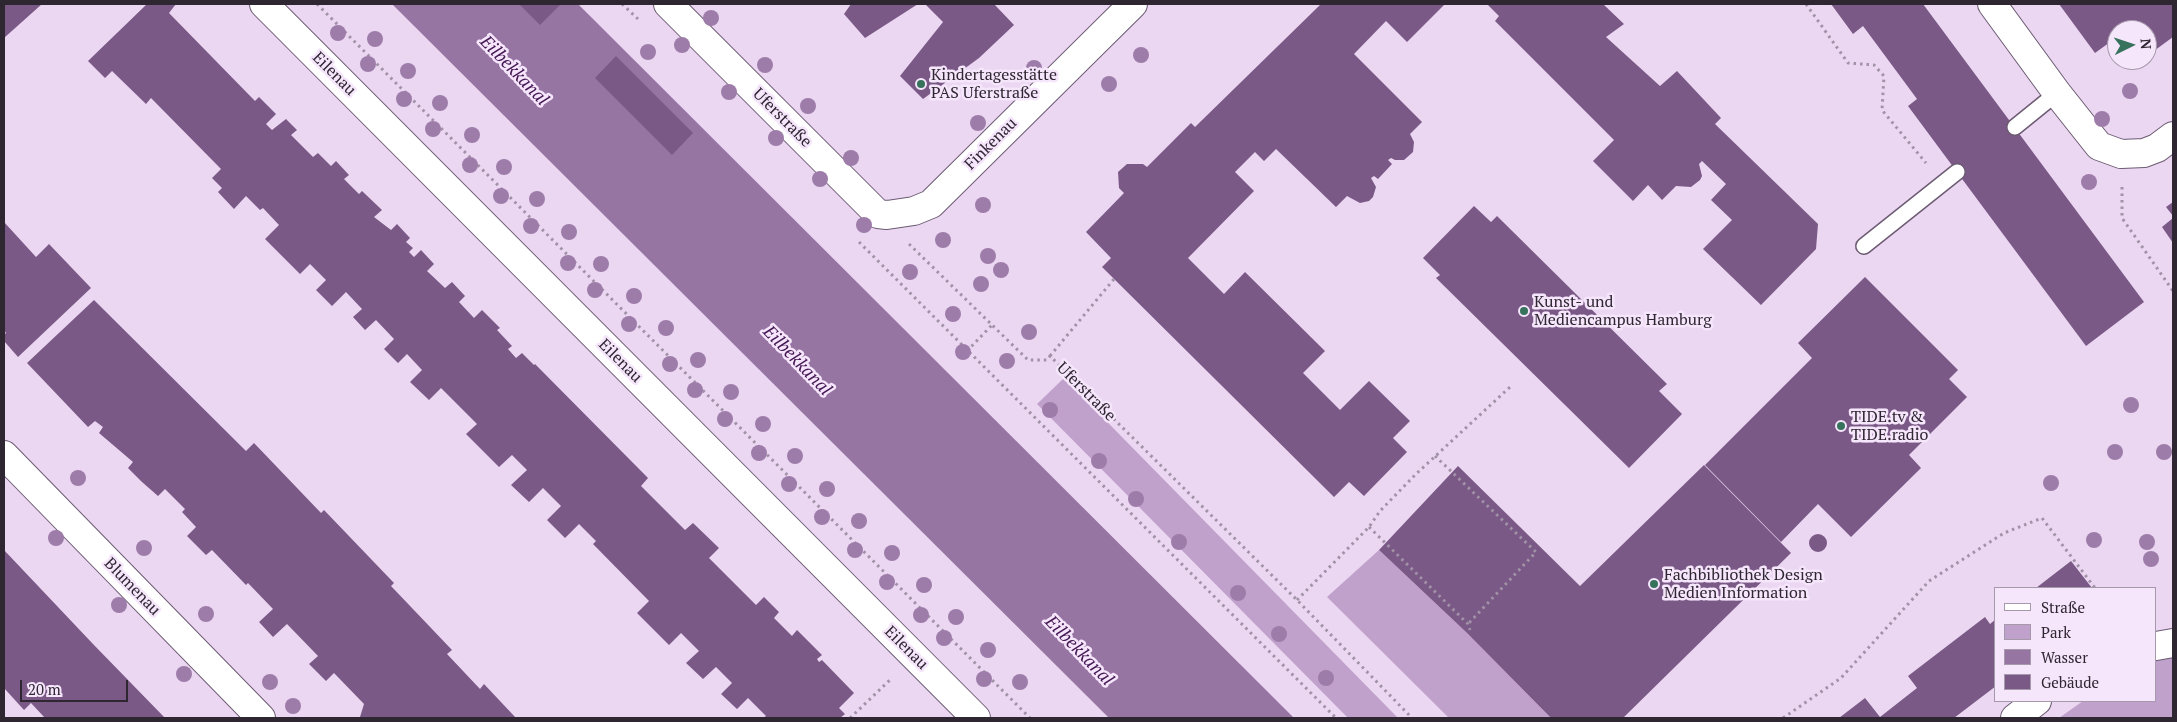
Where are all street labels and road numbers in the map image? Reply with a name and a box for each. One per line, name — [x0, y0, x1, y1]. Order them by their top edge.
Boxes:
street label: Eilenau — [308, 48, 360, 100]
street label: Uferstraße — [749, 85, 815, 151]
street label: Finkenau — [961, 114, 1021, 174]
street label: Eilenau — [594, 335, 646, 387]
street label: Uferstraße — [1053, 359, 1119, 425]
street label: Blumenau — [100, 554, 164, 620]
street label: Eilenau — [880, 622, 932, 674]

